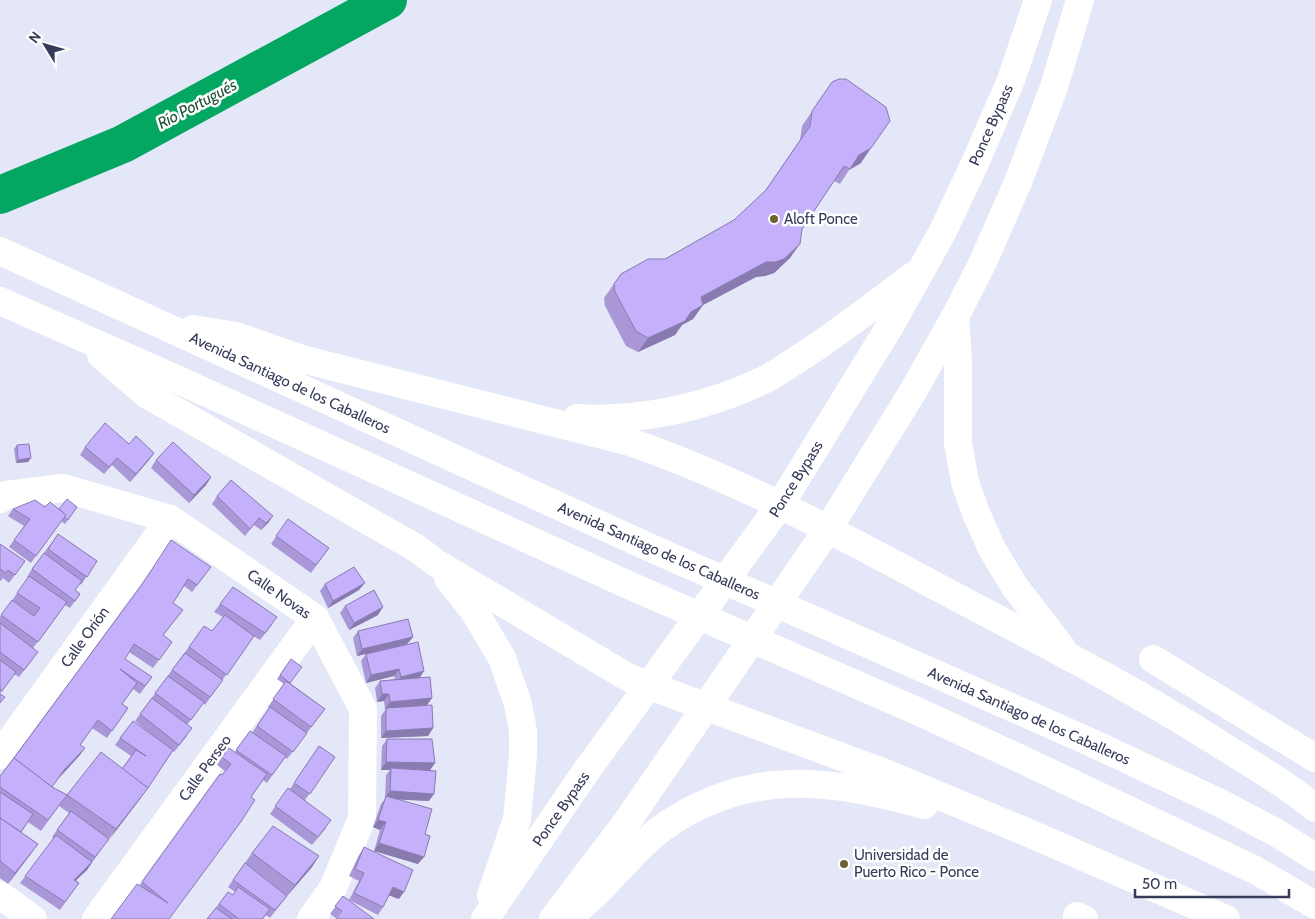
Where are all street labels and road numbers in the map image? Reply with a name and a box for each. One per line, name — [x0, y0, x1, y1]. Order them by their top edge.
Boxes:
street label: Ponce Bypass — [965, 82, 1017, 168]
street label: Avenida Santiago de los Caballeros — [187, 329, 393, 437]
street label: Ponce Bypass — [765, 437, 827, 521]
street label: Avenida Santiago de los Caballeros — [555, 498, 763, 604]
street label: Calle Novas — [244, 565, 314, 623]
street label: Calle Orión — [57, 603, 113, 671]
street label: Avenida Santiago de los Caballeros — [925, 663, 1133, 769]
street label: Calle Perseo — [175, 731, 235, 805]
street label: Ponce Bypass — [529, 768, 593, 850]

